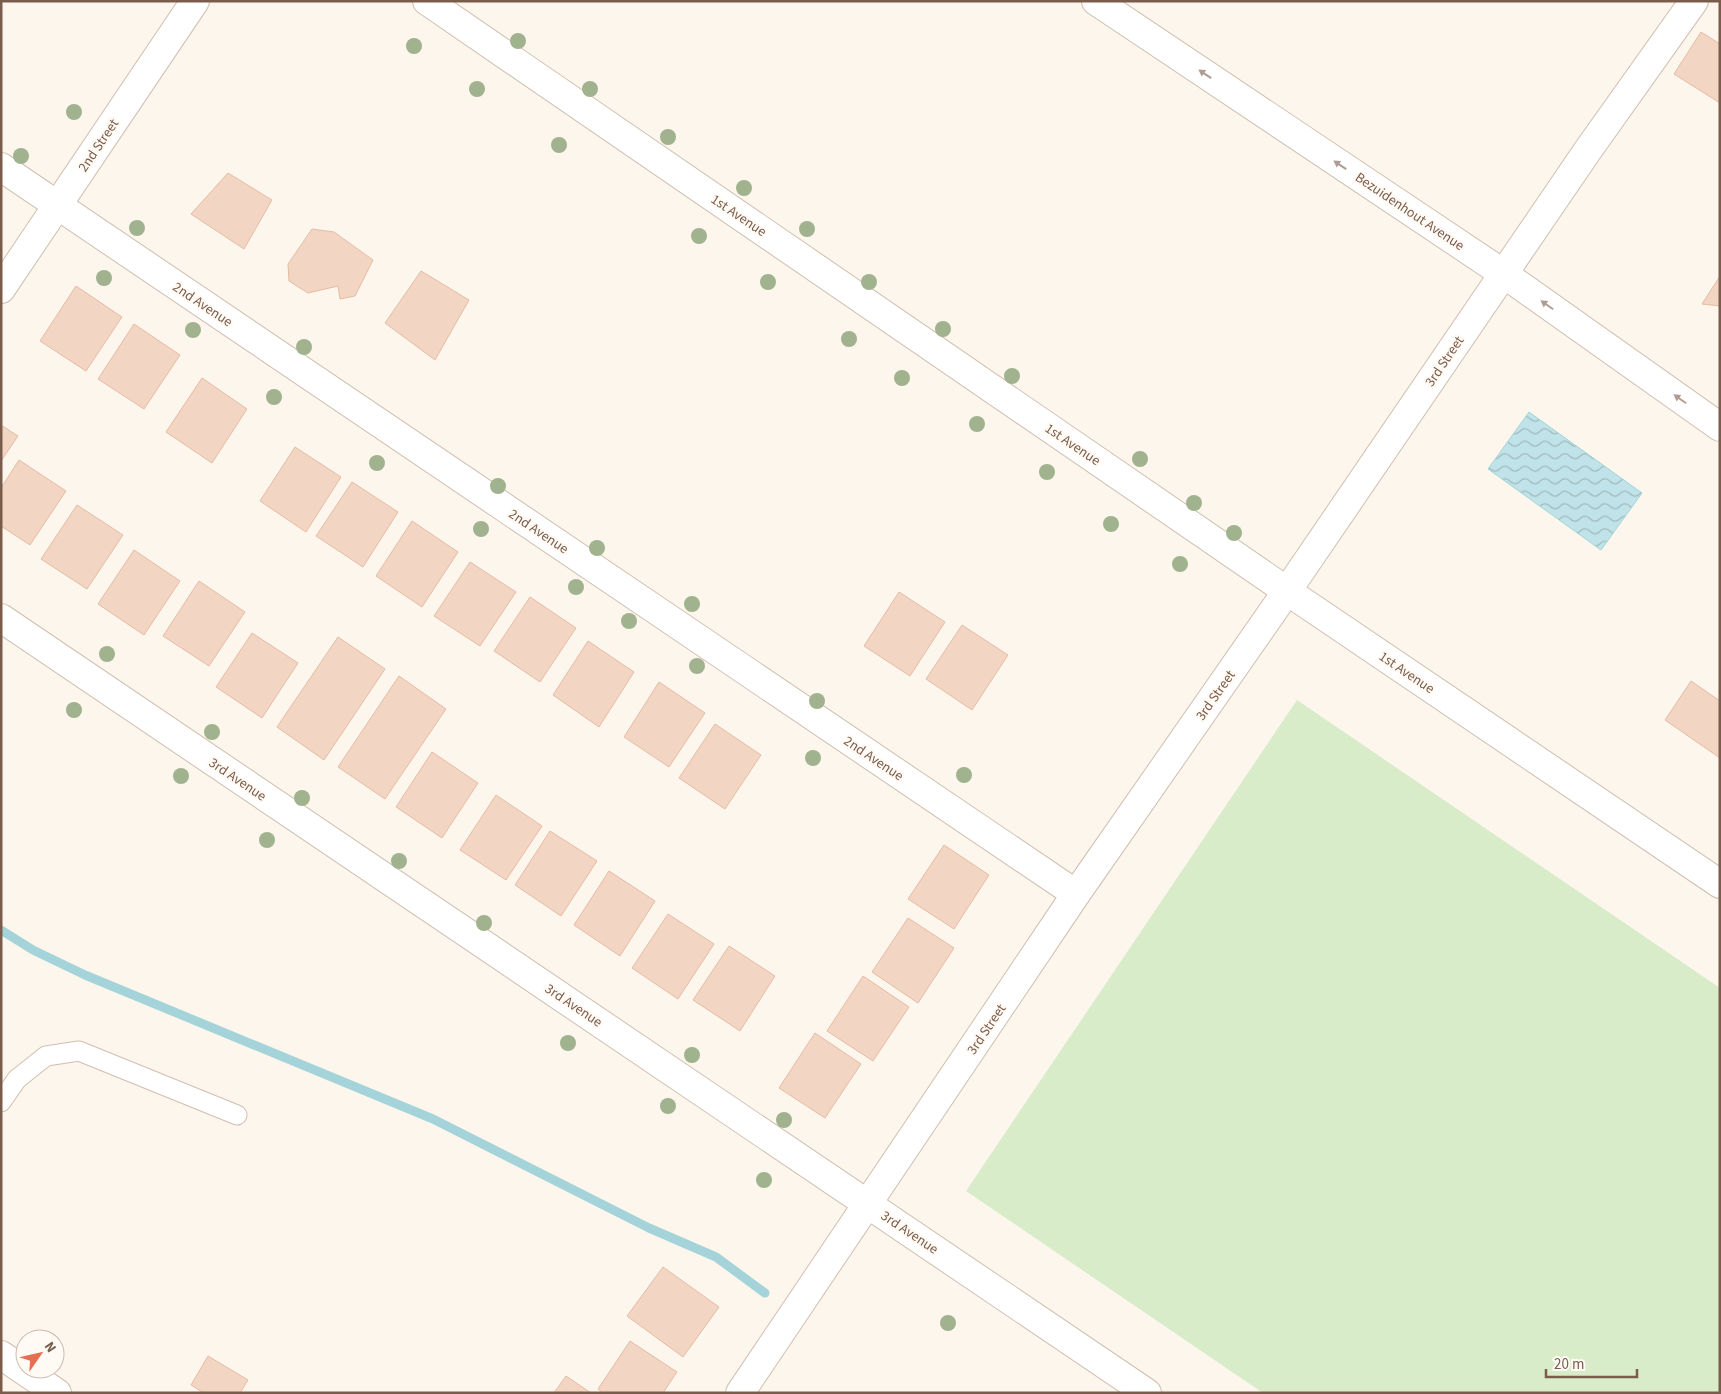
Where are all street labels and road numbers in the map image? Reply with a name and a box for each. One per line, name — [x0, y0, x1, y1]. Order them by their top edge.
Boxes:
street label: 2nd Street — [74, 115, 124, 176]
street label: Bezuidenhout Avenue — [1351, 168, 1468, 256]
street label: 1st Avenue — [707, 190, 770, 242]
street label: 2nd Avenue — [169, 277, 236, 332]
street label: 3rd Street — [1421, 332, 1469, 391]
street label: 1st Avenue — [1041, 419, 1104, 471]
street label: 2nd Avenue — [505, 504, 572, 559]
street label: 1st Avenue — [1375, 647, 1438, 699]
street label: 3rd Street — [1191, 666, 1241, 725]
street label: 2nd Avenue — [840, 731, 907, 786]
street label: 3rd Avenue — [205, 753, 270, 806]
street label: 3rd Avenue — [541, 979, 606, 1032]
street label: 3rd Street — [963, 1000, 1011, 1059]
street label: 3rd Avenue — [877, 1206, 942, 1259]

